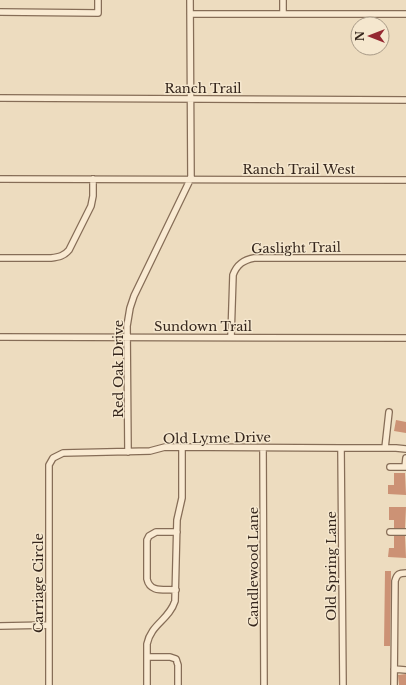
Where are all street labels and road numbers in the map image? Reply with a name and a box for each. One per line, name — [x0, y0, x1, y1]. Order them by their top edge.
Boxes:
street label: Ranch Trail — [164, 80, 242, 97]
street label: Ranch Trail West — [243, 161, 356, 178]
street label: Gaslight Trail — [251, 239, 341, 257]
street label: Sundown Trail — [154, 318, 252, 335]
street label: Red Oak Drive — [110, 320, 127, 418]
street label: Old Lyme Drive — [163, 429, 271, 447]
street label: Candlewood Lane — [245, 507, 262, 627]
street label: Old Spring Lane — [323, 511, 340, 621]
street label: Carriage Circle — [30, 533, 47, 633]

